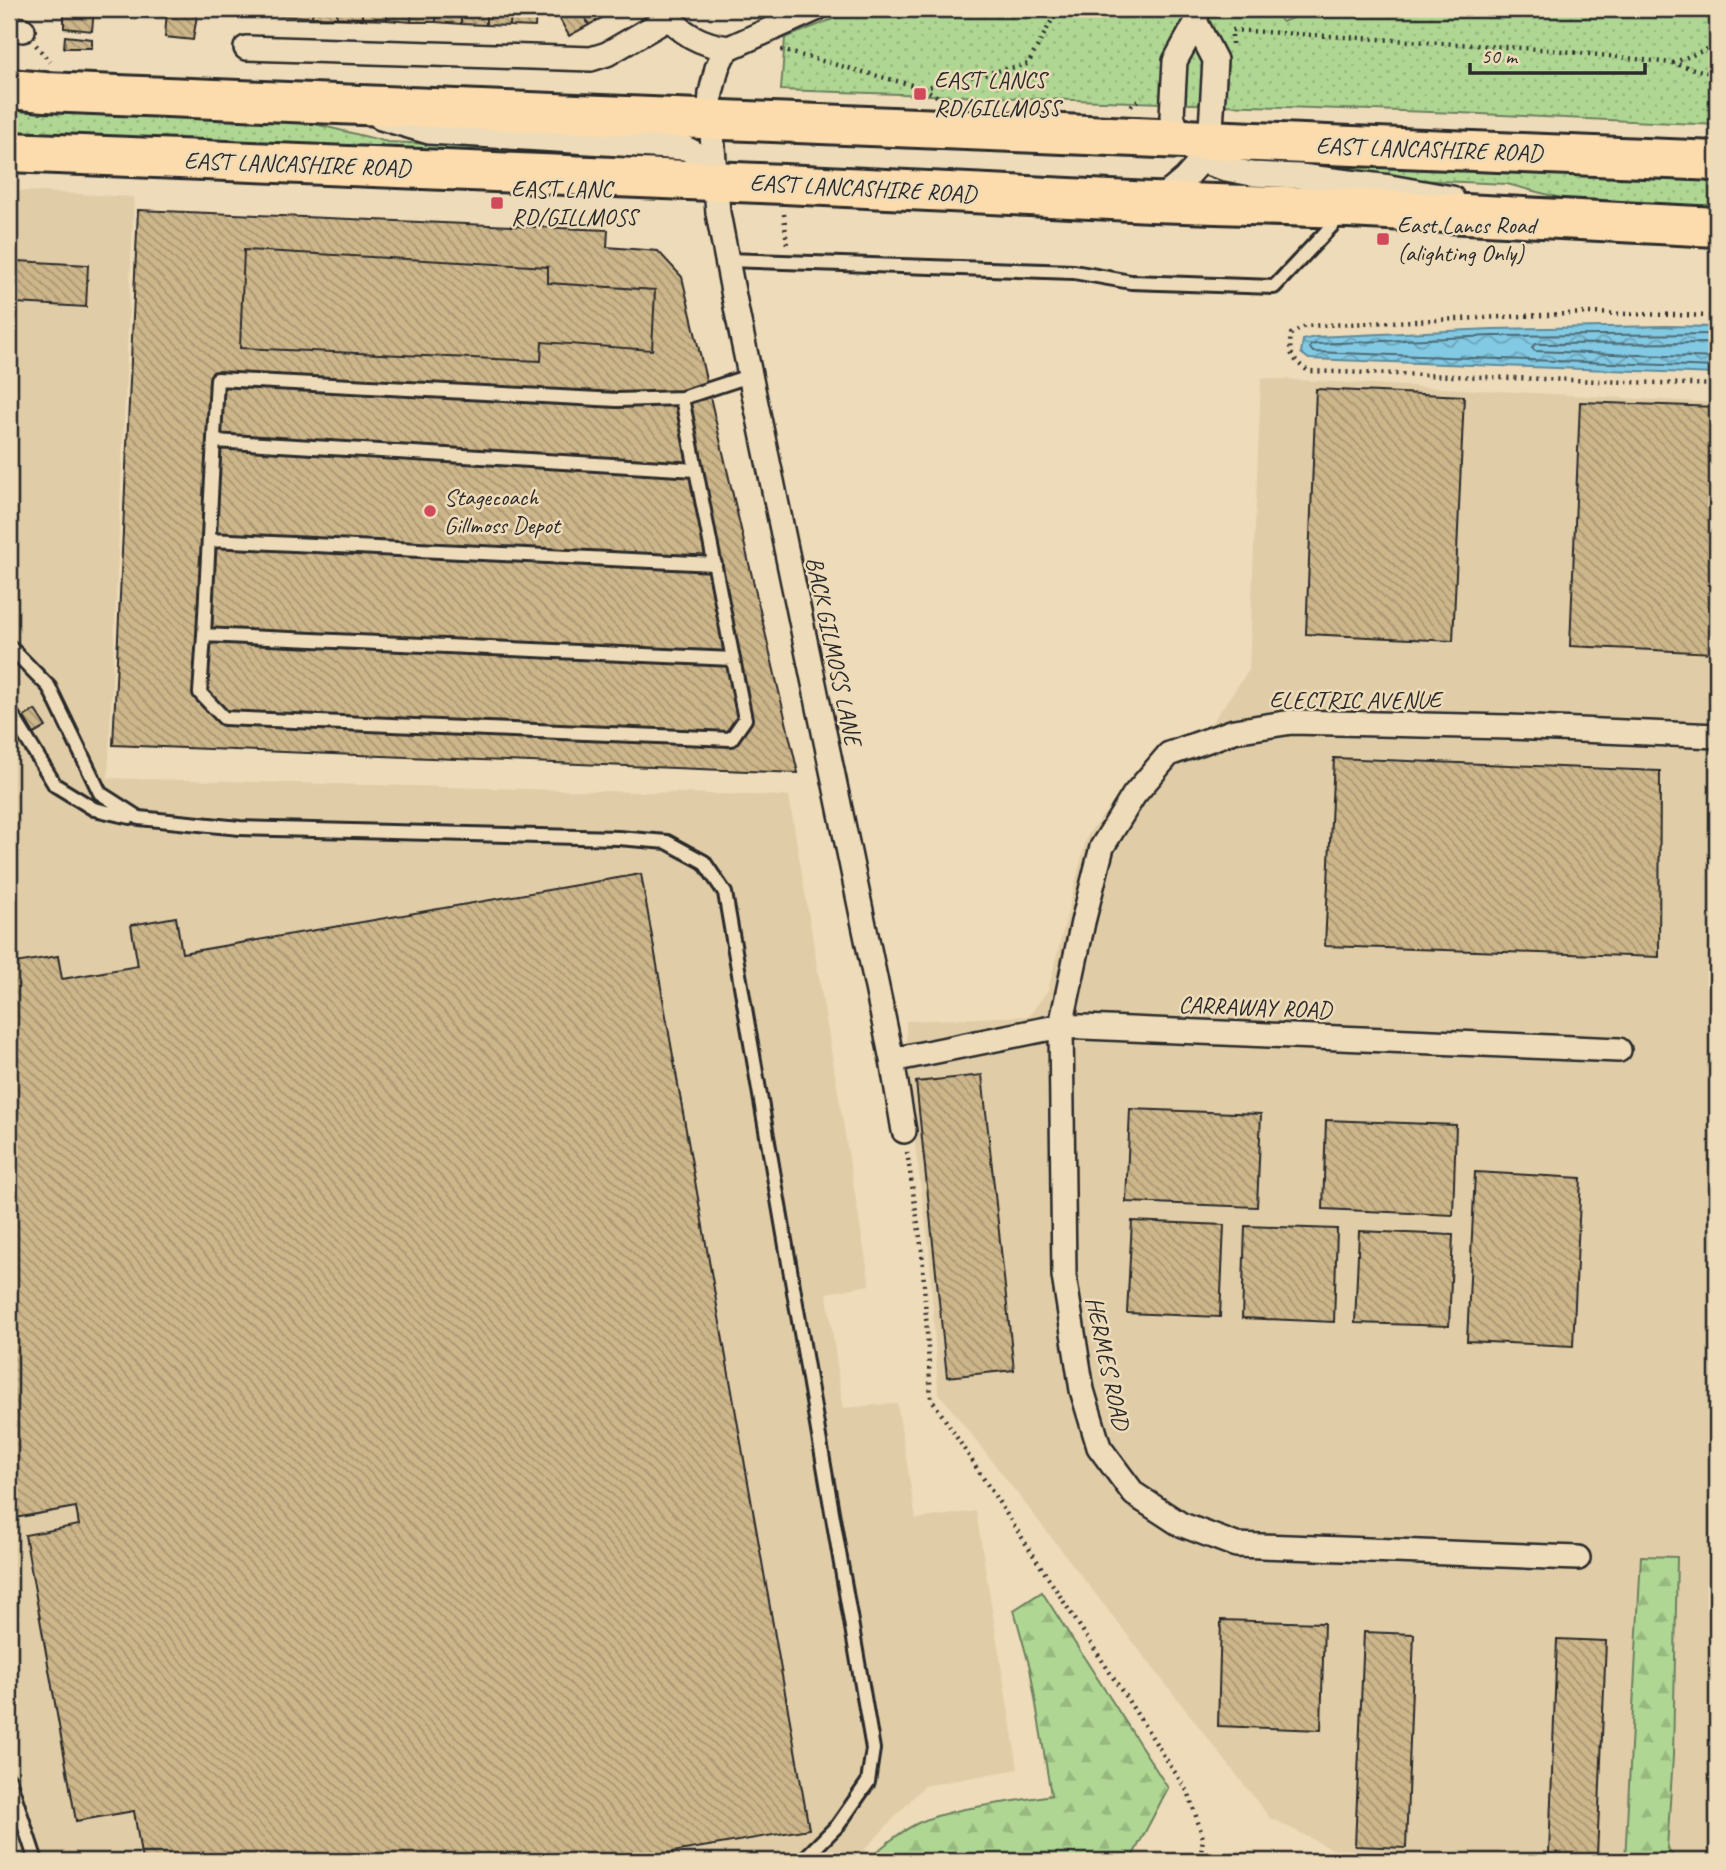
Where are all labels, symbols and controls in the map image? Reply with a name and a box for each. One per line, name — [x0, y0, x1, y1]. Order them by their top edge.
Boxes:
scale bar — [1470, 32, 1646, 76]
text: 50 m — [1481, 43, 1519, 69]
place label: EAST LANCS RD/GILLMOSS — [934, 65, 1063, 123]
marker: EAST LANCS RD/GILLMOSS — [912, 86, 928, 102]
street label: EAST LANCASHIRE ROAD — [1315, 130, 1545, 168]
street label: EAST LANCASHIRE ROAD — [183, 145, 413, 183]
street label: EAST LANCASHIRE ROAD — [749, 167, 979, 209]
place label: EAST LANC RD/GILLMOSS — [511, 174, 640, 232]
marker: EAST LANC RD/GILLMOSS — [489, 195, 505, 211]
place label: East Lancs Road (alighting Only) — [1397, 210, 1539, 268]
marker: East Lancs Road (alighting Only) — [1375, 231, 1391, 247]
place label: Stagecoach Gillmoss Depot — [444, 482, 562, 540]
marker: Stagecoach Gillmoss Depot — [422, 503, 438, 519]
street label: BACK GILMOSS LANE — [799, 554, 869, 751]
street label: ELECTRIC AVENUE — [1269, 685, 1444, 715]
street label: CARRAWAY ROAD — [1178, 989, 1334, 1025]
street label: HERMES ROAD — [1079, 1294, 1137, 1434]

